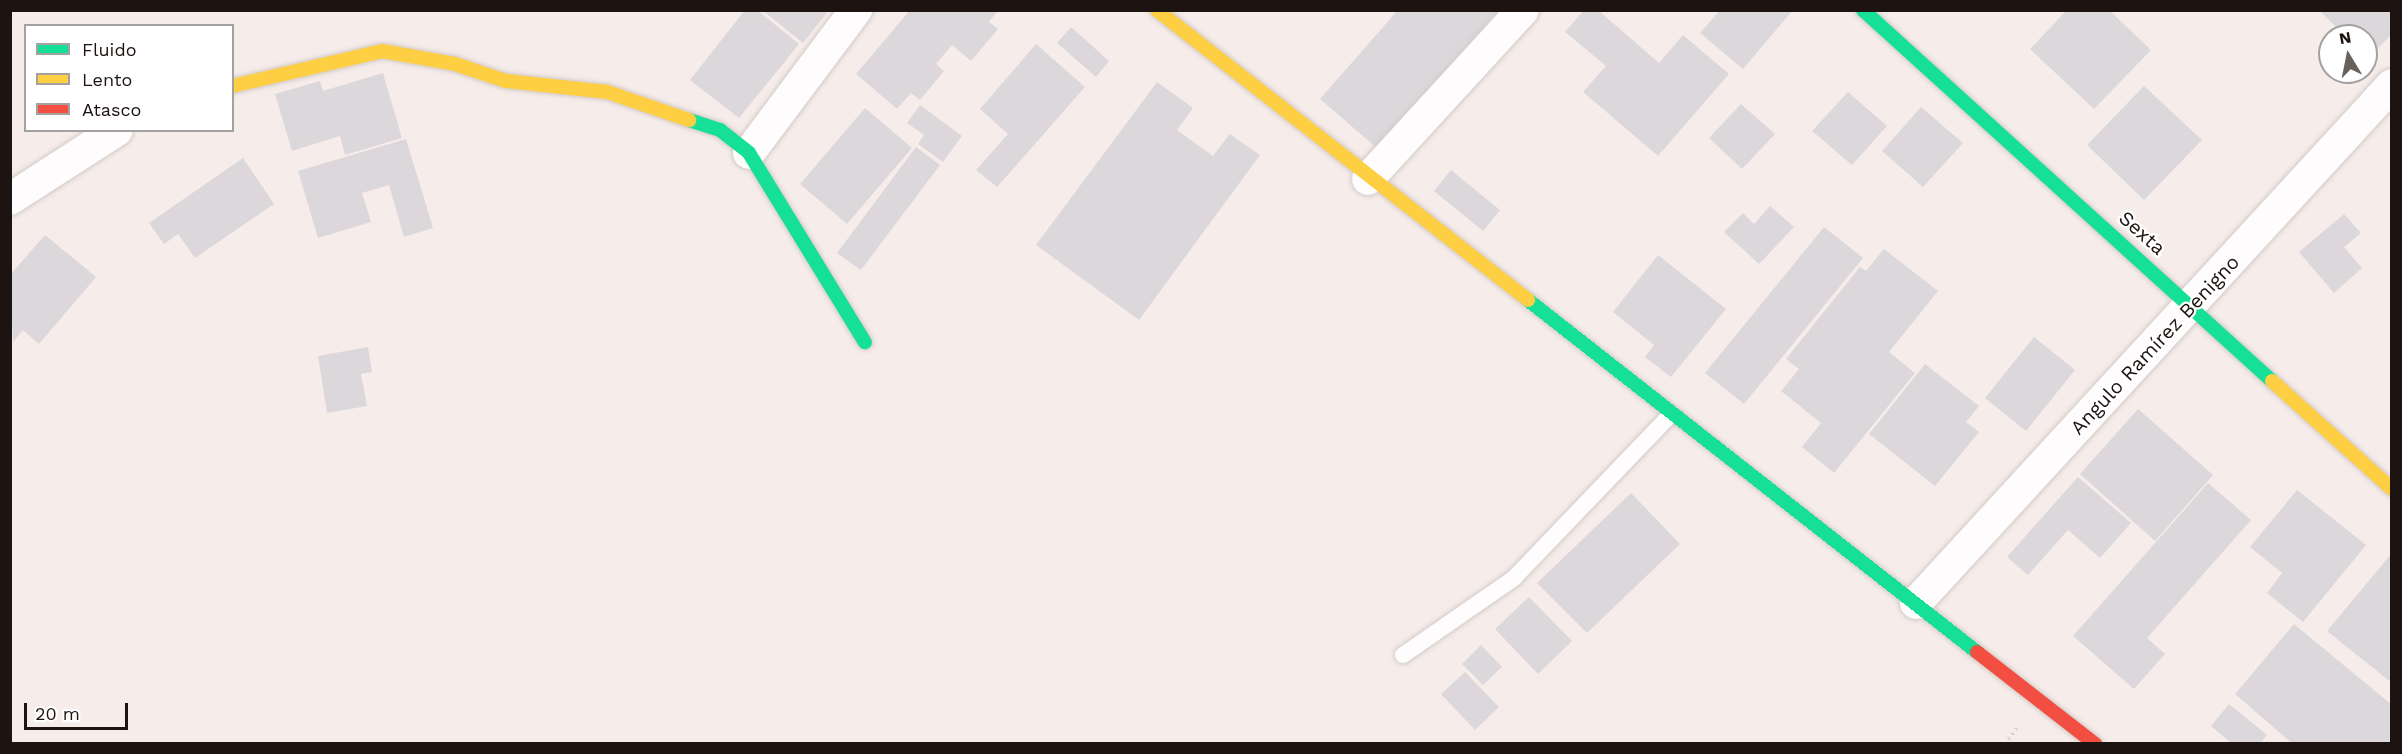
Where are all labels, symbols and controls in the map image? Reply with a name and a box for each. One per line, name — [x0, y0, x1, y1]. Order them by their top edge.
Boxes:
legend — [24, 24, 234, 132]
north arrow — [2318, 24, 2378, 84]
text: N — [2338, 27, 2353, 48]
text: Fluido — [82, 39, 136, 60]
text: Lento — [82, 69, 132, 90]
text: Atasco — [82, 99, 141, 120]
street label: Sexta — [2114, 206, 2170, 260]
street label: Angulo Ramírez Benigno — [2066, 250, 2244, 440]
scale bar — [27, 691, 130, 729]
text: 20 m — [35, 703, 80, 724]

